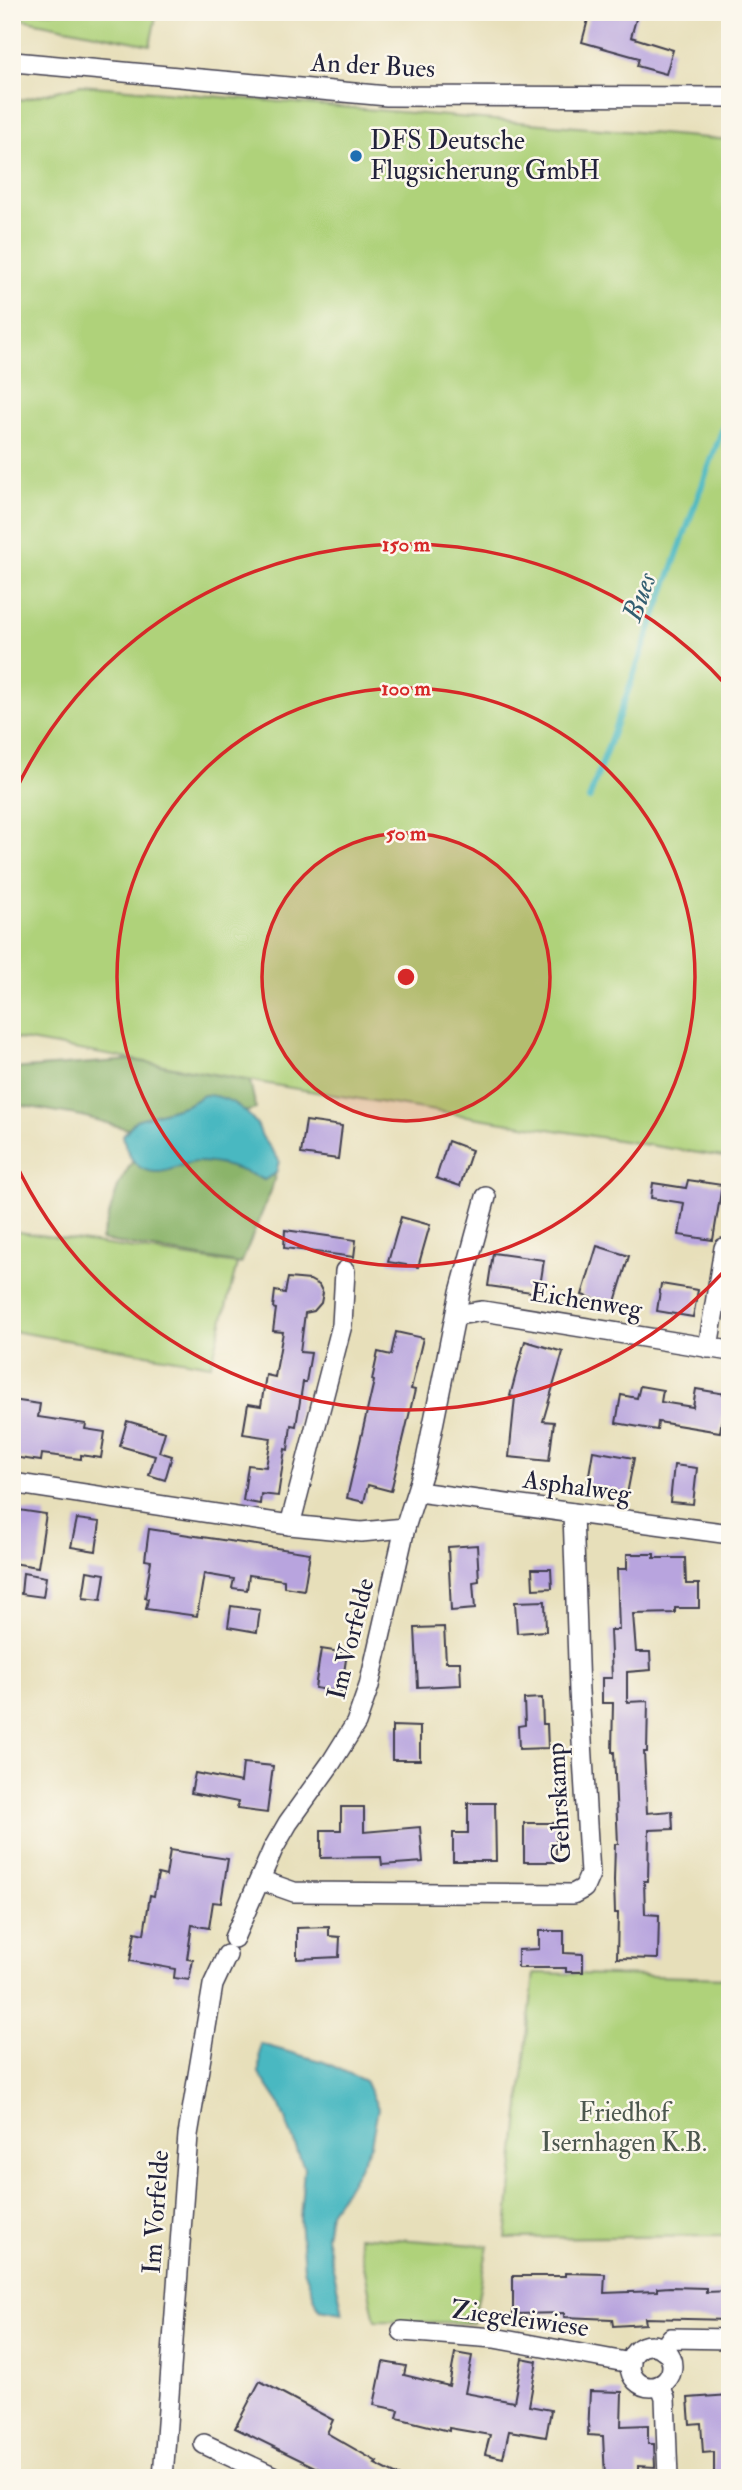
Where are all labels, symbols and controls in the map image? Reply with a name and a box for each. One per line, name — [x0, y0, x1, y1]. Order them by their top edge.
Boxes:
street label: An der Bues — [309, 47, 436, 85]
place label: DFS Deutsche Flugsicherung GmbH — [370, 125, 600, 187]
marker: DFS Deutsche Flugsicherung GmbH — [348, 148, 364, 164]
text: 150 m — [382, 531, 431, 558]
water label: Bues — [615, 567, 665, 628]
text: 100 m — [381, 675, 432, 702]
text: 50 m — [386, 820, 427, 847]
centre of rings — [394, 965, 418, 989]
street label: Eichenweg — [528, 1276, 646, 1326]
street label: Asphalweg — [520, 1463, 634, 1512]
street label: Im Vorfelde — [320, 1575, 382, 1703]
street label: Gehrskamp — [540, 1742, 579, 1864]
park label: Friedhof Isernhagen K.B. — [541, 2097, 707, 2159]
street label: Im Vorfelde — [136, 2149, 176, 2275]
street label: Ziegeleiwiese — [449, 2294, 591, 2344]

